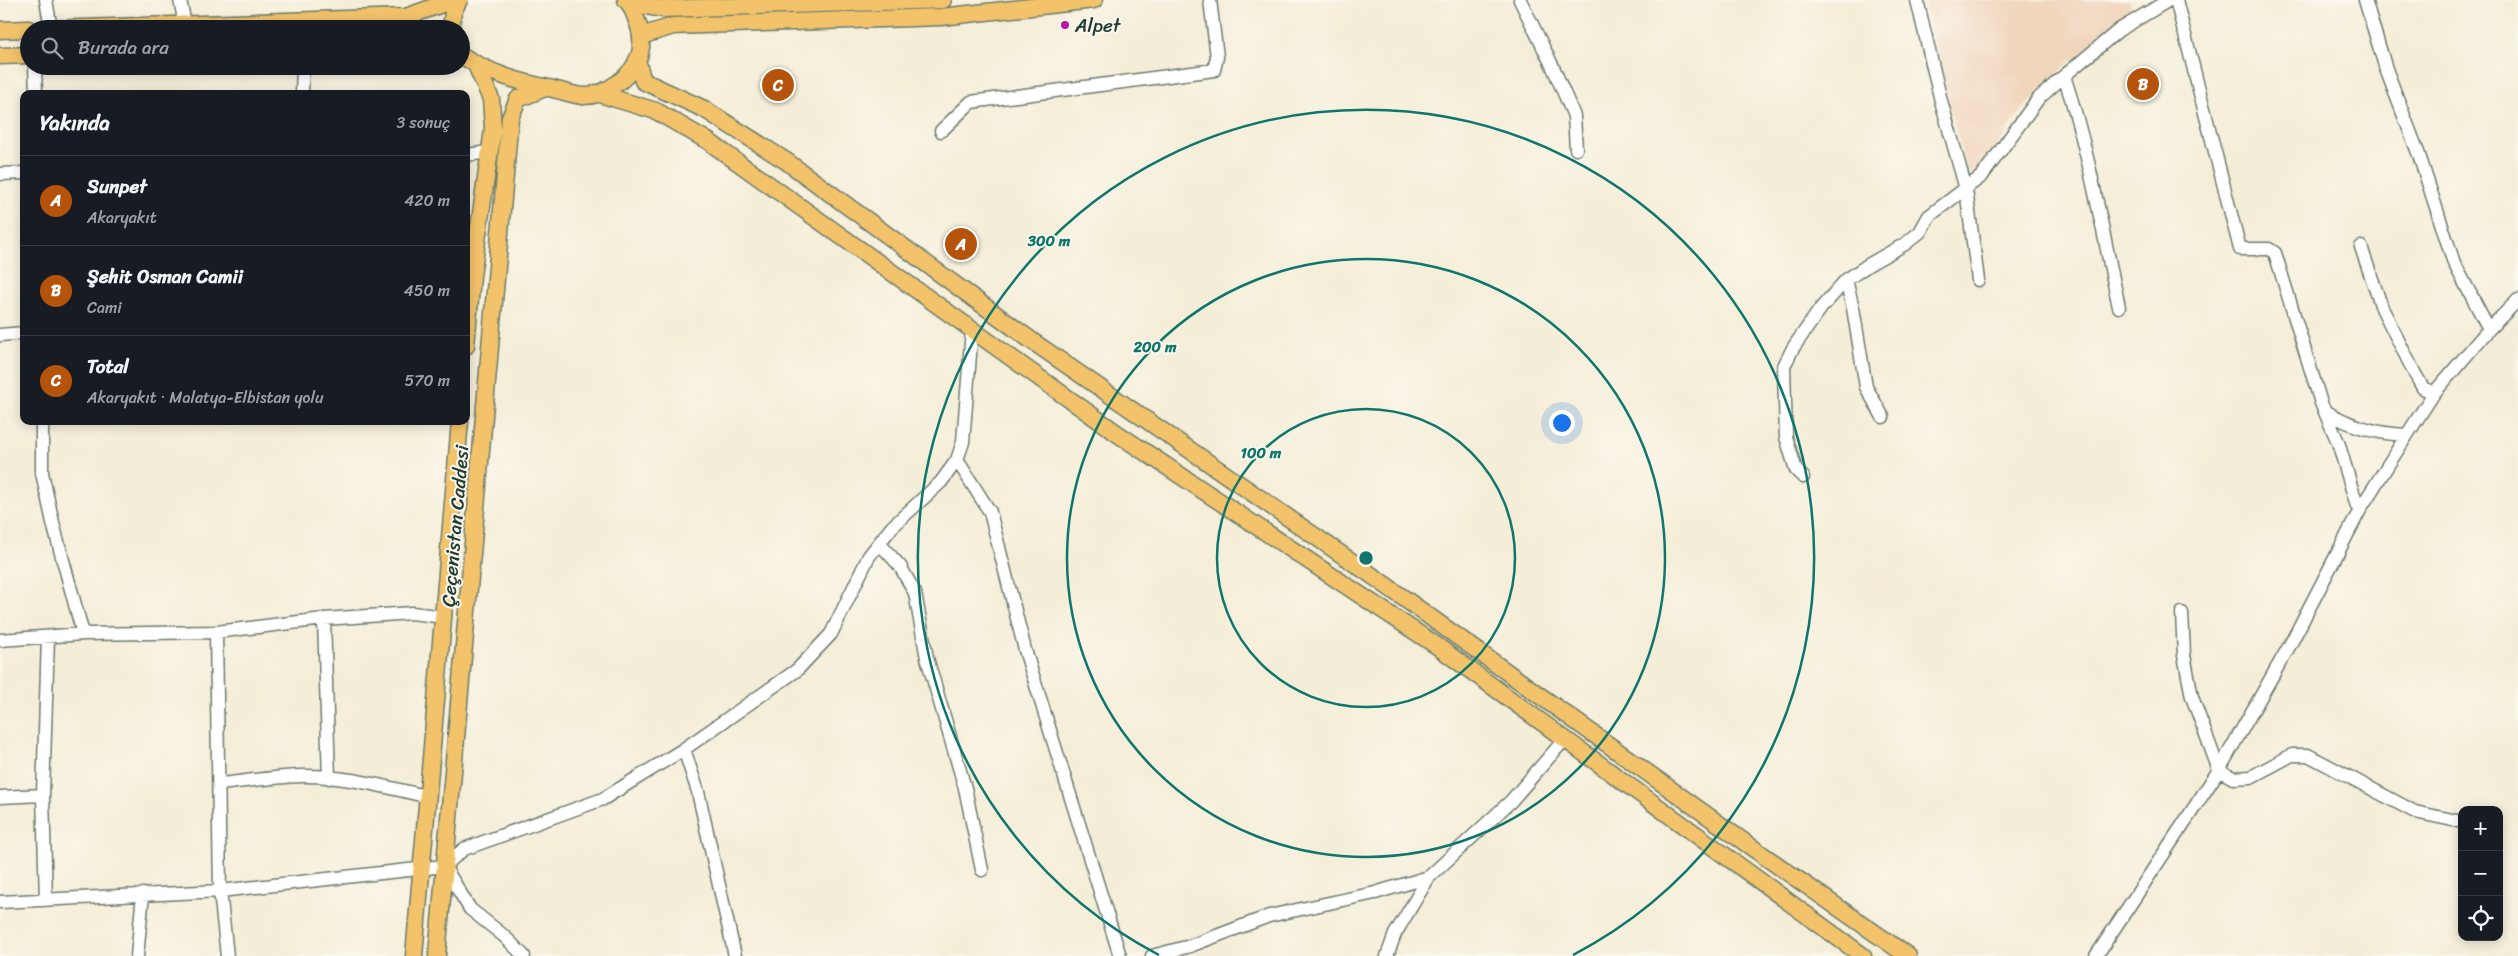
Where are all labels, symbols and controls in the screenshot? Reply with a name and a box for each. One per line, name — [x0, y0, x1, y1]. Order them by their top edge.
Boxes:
place label: Alpet — [1074, 9, 1122, 42]
marker: Alpet — [1059, 19, 1071, 31]
search box — [20, 20, 470, 75]
text: Burada ara — [78, 31, 169, 64]
icon: search — [38, 34, 66, 62]
pin: B — [2127, 65, 2159, 103]
pin: C — [762, 66, 794, 104]
text: Yakında — [40, 104, 110, 142]
text: 3 sonuç — [396, 108, 450, 137]
text: Sunpet — [87, 170, 147, 203]
text: A — [51, 186, 61, 215]
text: 420 m — [404, 186, 450, 215]
text: Akaryakıt — [87, 203, 157, 232]
pin: A — [945, 225, 977, 263]
text: 300 m — [1027, 228, 1071, 254]
text: Şehit Osman Camii — [87, 260, 243, 293]
text: B — [51, 276, 61, 305]
text: 450 m — [404, 276, 450, 305]
text: Cami — [87, 293, 122, 322]
text: 200 m — [1132, 334, 1177, 360]
text: Total — [87, 350, 129, 383]
text: C — [51, 366, 61, 395]
text: 570 m — [405, 366, 450, 395]
text: Akaryakıt · Malatya-Elbistan yolu — [87, 383, 324, 412]
your location — [1549, 410, 1575, 436]
text: 100 m — [1241, 440, 1282, 466]
street label: Çeçenistan Caddesi — [432, 443, 479, 608]
centre of rings — [1357, 549, 1375, 567]
map controls — [2458, 806, 2503, 941]
button: + — [2458, 806, 2503, 851]
button: − — [2458, 851, 2503, 896]
button: locate — [2458, 896, 2503, 941]

